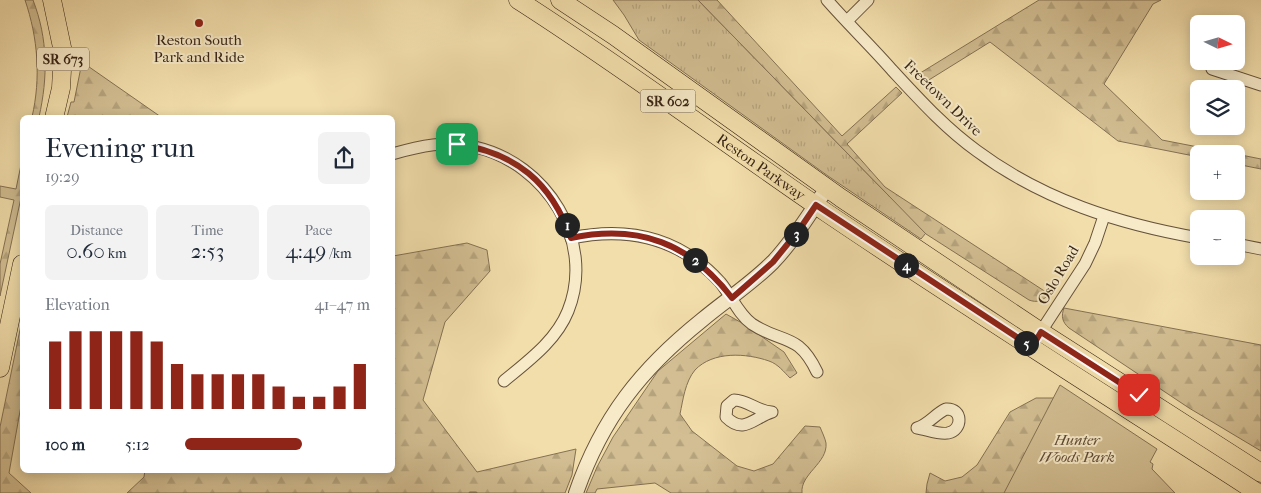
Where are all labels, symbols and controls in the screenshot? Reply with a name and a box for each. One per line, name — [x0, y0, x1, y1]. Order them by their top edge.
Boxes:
north arrow — [1190, 15, 1245, 70]
map controls — [1190, 15, 1245, 265]
marker: Reston South Park and Ride — [193, 17, 205, 29]
place label: Reston South Park and Ride — [154, 31, 245, 66]
road number: SR 673 — [37, 48, 89, 70]
street label: Freetown Drive — [900, 56, 986, 140]
button: layers — [1190, 80, 1245, 135]
road number: SR 602 — [640, 90, 696, 112]
pin — [436, 123, 478, 165]
icon: arrive — [443, 130, 471, 158]
street label: Reston Parkway — [713, 130, 810, 205]
text: Evening run — [45, 131, 195, 164]
button: share — [318, 132, 370, 184]
button: + — [1190, 145, 1245, 200]
text: 19:29 — [45, 167, 80, 186]
button: − — [1190, 210, 1245, 265]
pin: 1 — [554, 212, 580, 238]
text: 1 — [565, 217, 570, 234]
text: Distance — [70, 222, 123, 239]
text: Time — [192, 222, 223, 239]
text: Pace — [305, 222, 332, 239]
pin: 3 — [784, 222, 808, 246]
text: 3 — [794, 226, 799, 243]
text: 0.60 — [66, 239, 105, 263]
text: 2:53 — [191, 239, 224, 263]
text: 4:49 — [285, 239, 326, 263]
street label: Oslo Road — [1033, 242, 1083, 308]
text: km — [105, 245, 127, 262]
text: /km — [326, 245, 352, 262]
pin: 2 — [682, 248, 708, 272]
text: 2 — [692, 252, 699, 269]
pin: 4 — [894, 252, 918, 278]
text: 4 — [902, 257, 911, 274]
text: Elevation — [45, 295, 110, 314]
text: 41–47 m — [314, 295, 370, 314]
pin: 5 — [1014, 330, 1038, 356]
text: 5 — [1023, 335, 1030, 352]
pin — [1118, 374, 1160, 416]
icon: check — [1125, 381, 1153, 409]
park label: Hunter Woods Park — [1039, 431, 1115, 466]
text: 100 m — [45, 435, 85, 454]
text: 5:12 — [125, 435, 150, 454]

